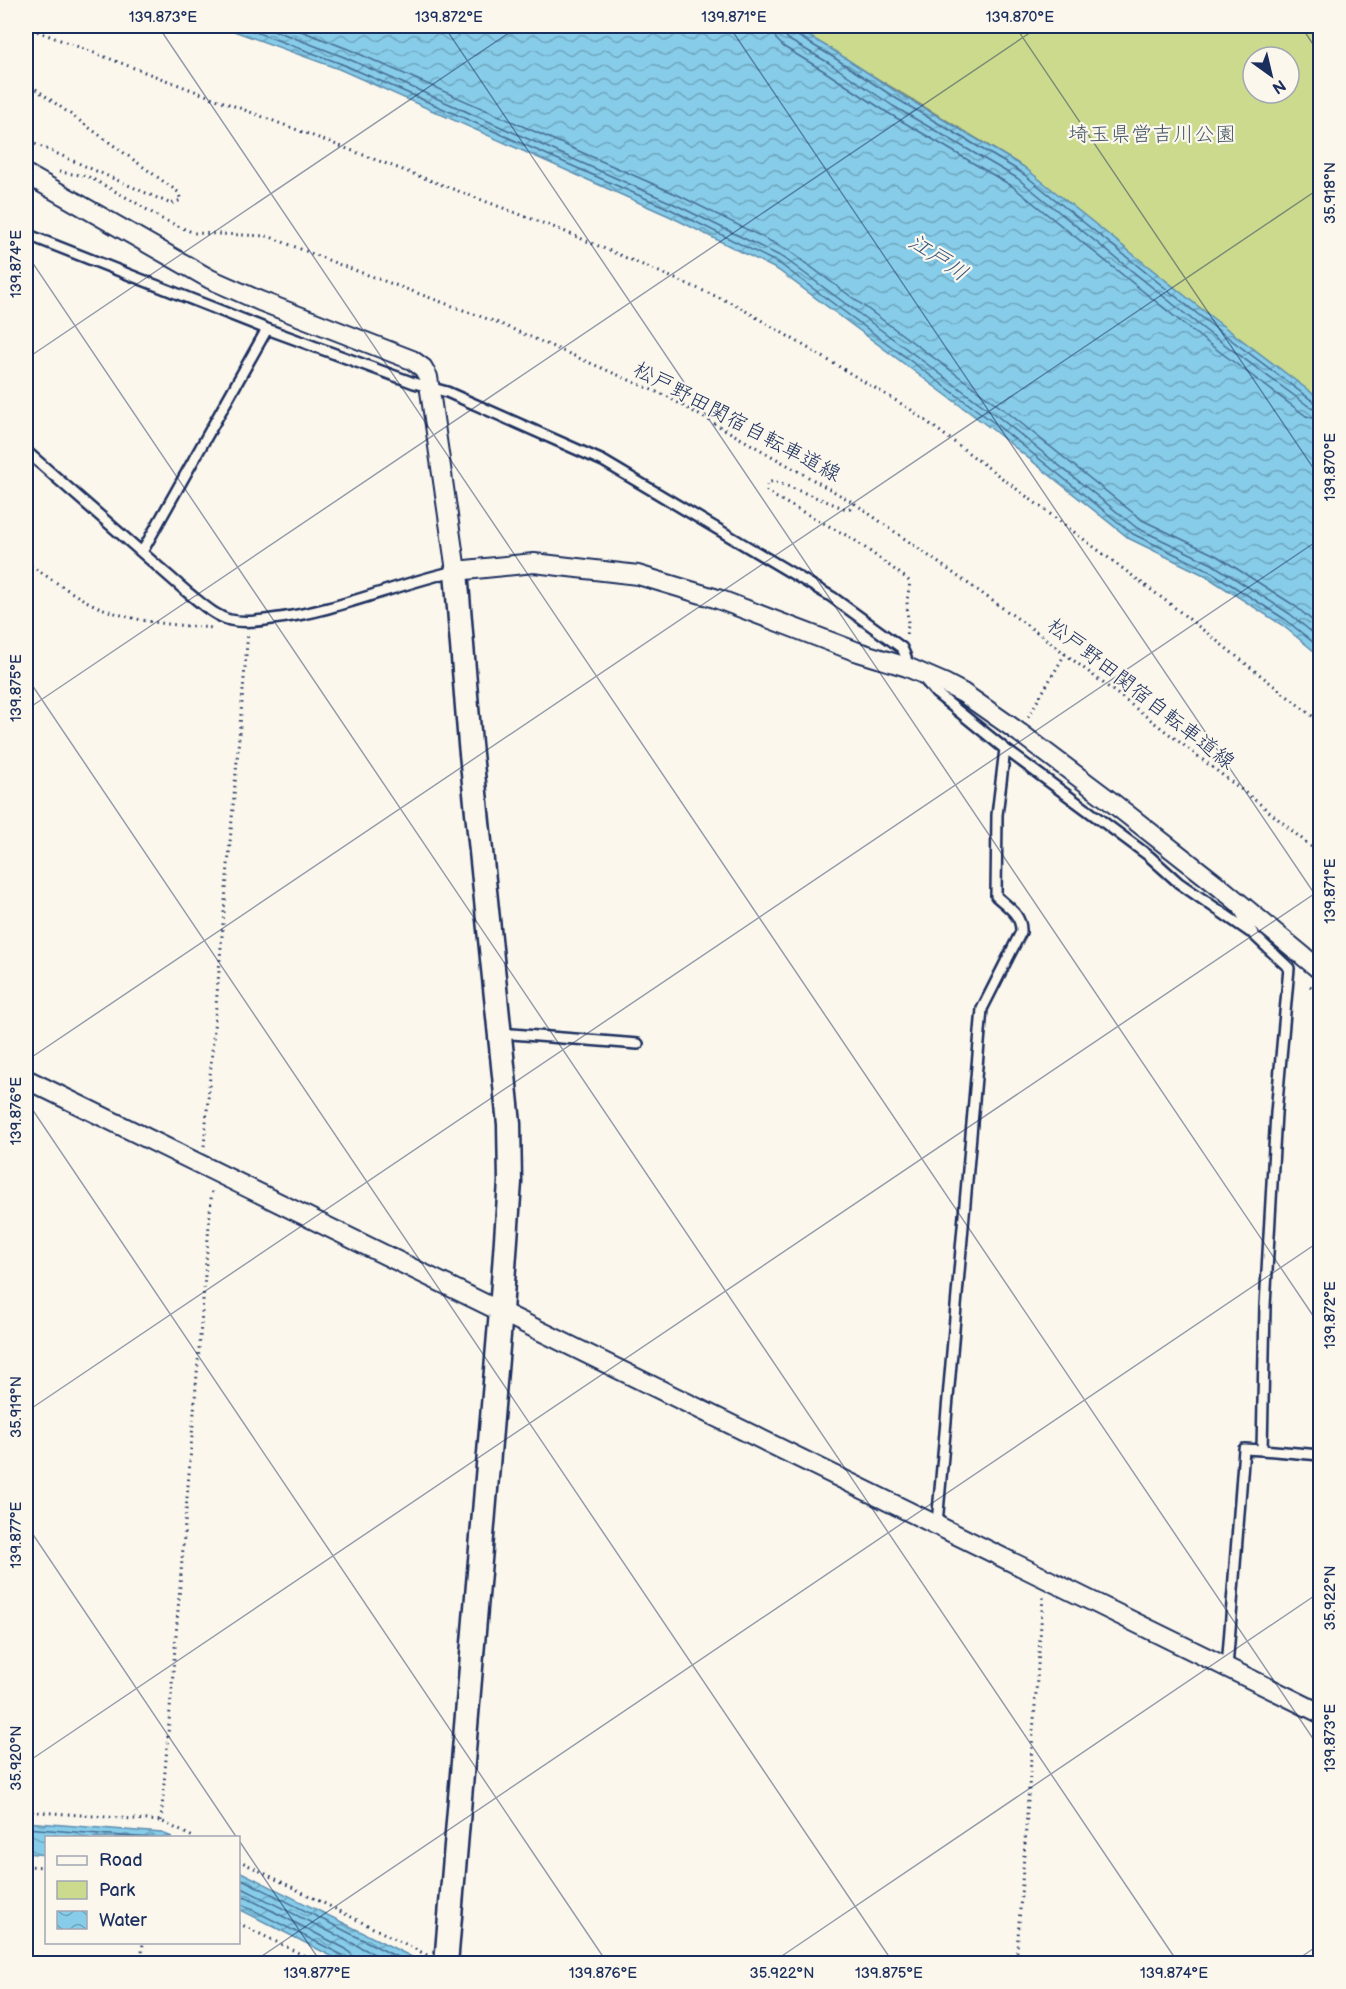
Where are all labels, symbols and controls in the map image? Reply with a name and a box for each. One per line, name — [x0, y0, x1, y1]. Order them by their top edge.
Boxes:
text: 139.873°E — [129, 8, 197, 27]
text: 139.872°E — [415, 8, 483, 27]
text: 139.871°E — [701, 8, 767, 27]
text: 139.870°E — [986, 8, 1054, 27]
north arrow — [1241, 45, 1301, 105]
text: N — [1268, 75, 1289, 97]
park label: 埼玉県営吉川公園 — [1068, 122, 1236, 147]
text: 35.918°N — [1321, 162, 1340, 224]
water label: 江戸川 — [903, 228, 973, 288]
text: 139.874°E — [7, 230, 26, 298]
street label: 松戸野田関宿自転車道線 — [629, 357, 845, 487]
text: 139.870°E — [1321, 433, 1340, 501]
street label: 松戸野田関宿自転車道線 — [1042, 613, 1240, 775]
text: 139.875°E — [7, 654, 26, 722]
text: 139.871°E — [1321, 858, 1340, 924]
text: 139.876°E — [7, 1077, 26, 1145]
text: 139.872°E — [1321, 1281, 1340, 1349]
text: 35.919°N — [7, 1376, 26, 1438]
text: 139.877°E — [7, 1501, 26, 1568]
text: 35.922°N — [1321, 1566, 1340, 1630]
text: 139.873°E — [1321, 1704, 1340, 1772]
text: 35.920°N — [7, 1725, 26, 1791]
legend — [45, 1836, 240, 1944]
text: Road — [99, 1850, 143, 1871]
text: Park — [99, 1880, 135, 1901]
text: Water — [99, 1910, 147, 1931]
text: 139.877°E — [284, 1964, 351, 1983]
text: 139.876°E — [569, 1964, 637, 1983]
text: 35.922°N — [750, 1964, 814, 1983]
text: 139.875°E — [855, 1964, 923, 1983]
text: 139.874°E — [1140, 1964, 1208, 1983]

